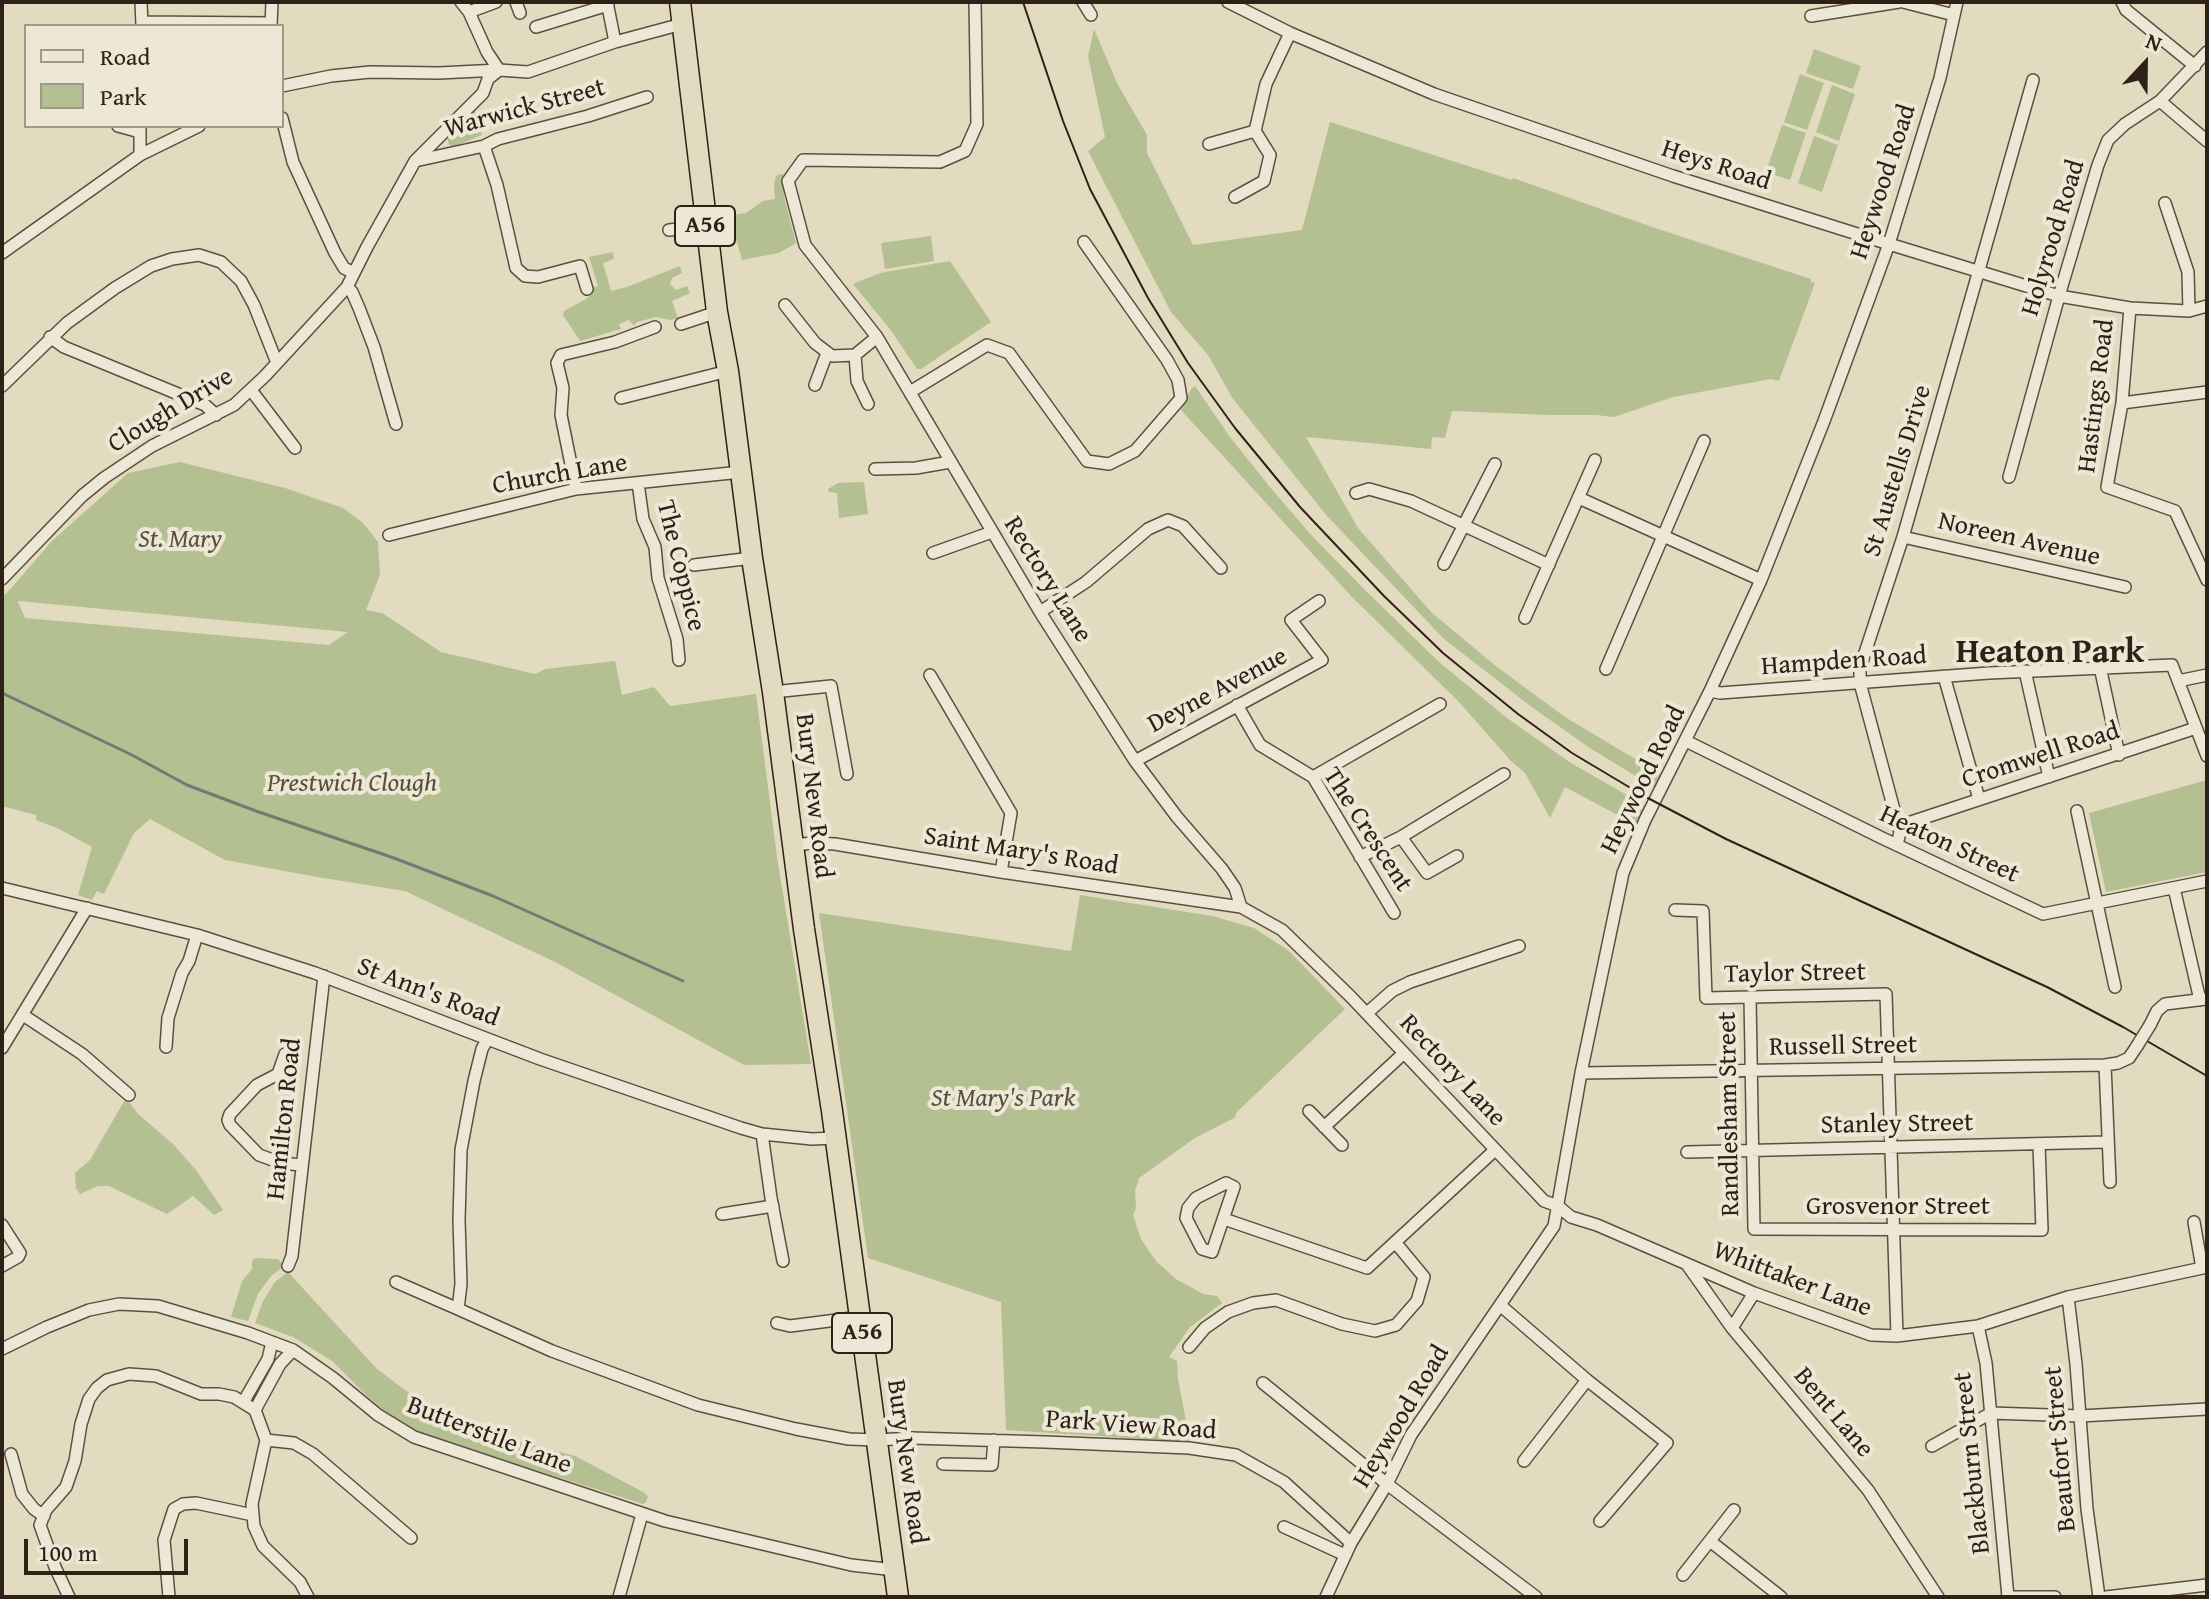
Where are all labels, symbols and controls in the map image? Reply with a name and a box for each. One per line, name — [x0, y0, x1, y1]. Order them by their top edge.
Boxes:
legend — [24, 24, 284, 128]
north arrow — [2105, 24, 2185, 104]
text: N — [2141, 24, 2167, 59]
text: Road — [100, 39, 150, 74]
street label: Warwick Street — [441, 72, 609, 146]
text: Park — [100, 79, 146, 114]
street label: Heywood Road — [1844, 101, 1924, 263]
street label: Heys Road — [1658, 134, 1774, 198]
street label: Holyrood Road — [2015, 156, 2093, 320]
road number: A56 — [675, 206, 735, 246]
street label: Hastings Road — [2072, 318, 2122, 474]
street label: Clough Drive — [103, 361, 239, 461]
street label: St Austells Drive — [1857, 381, 1939, 561]
street label: Church Lane — [490, 448, 630, 502]
street label: The Coppice — [649, 497, 711, 635]
street label: Noreen Avenue — [1935, 506, 2103, 574]
street label: Rectory Lane — [996, 511, 1098, 649]
park label: St. Mary — [138, 524, 222, 556]
district label: Heaton Park — [1956, 633, 2144, 673]
street label: Deyne Avenue — [1143, 641, 1293, 741]
street label: Hampden Road — [1760, 641, 1928, 683]
street label: Heywood Road — [1595, 701, 1693, 859]
street label: Bury New Road — [787, 712, 839, 880]
street label: Cromwell Road — [1958, 716, 2124, 796]
street label: The Crescent — [1315, 762, 1419, 898]
park label: Prestwich Clough — [267, 768, 437, 800]
street label: Heaton Street — [1874, 799, 2024, 891]
street label: Saint Mary's Road — [922, 821, 1120, 883]
street label: St Ann's Road — [353, 952, 503, 1034]
street label: Taylor Street — [1724, 957, 1866, 991]
street label: Rectory Lane — [1392, 1008, 1512, 1134]
street label: Randlesham Street — [1713, 1011, 1747, 1217]
street label: Russell Street — [1769, 1030, 1917, 1064]
street label: Hamilton Road — [261, 1037, 309, 1201]
park label: St Mary's Park — [931, 1083, 1075, 1115]
street label: Stanley Street — [1820, 1108, 1974, 1142]
street label: Grosvenor Street — [1806, 1191, 1990, 1223]
street label: Whittaker Lane — [1708, 1235, 1876, 1325]
road number: A56 — [832, 1313, 892, 1353]
street label: Heywood Road — [1347, 1340, 1457, 1494]
street label: Bent Lane — [1786, 1362, 1880, 1464]
street label: Beaufort Street — [2038, 1365, 2084, 1533]
street label: Blackburn Street — [1948, 1370, 1998, 1556]
street label: Bury New Road — [879, 1378, 933, 1546]
street label: Butterstile Lane — [402, 1390, 576, 1482]
street label: Park View Road — [1045, 1404, 1217, 1448]
scale bar — [28, 1523, 192, 1573]
text: 100 m — [38, 1535, 98, 1570]

